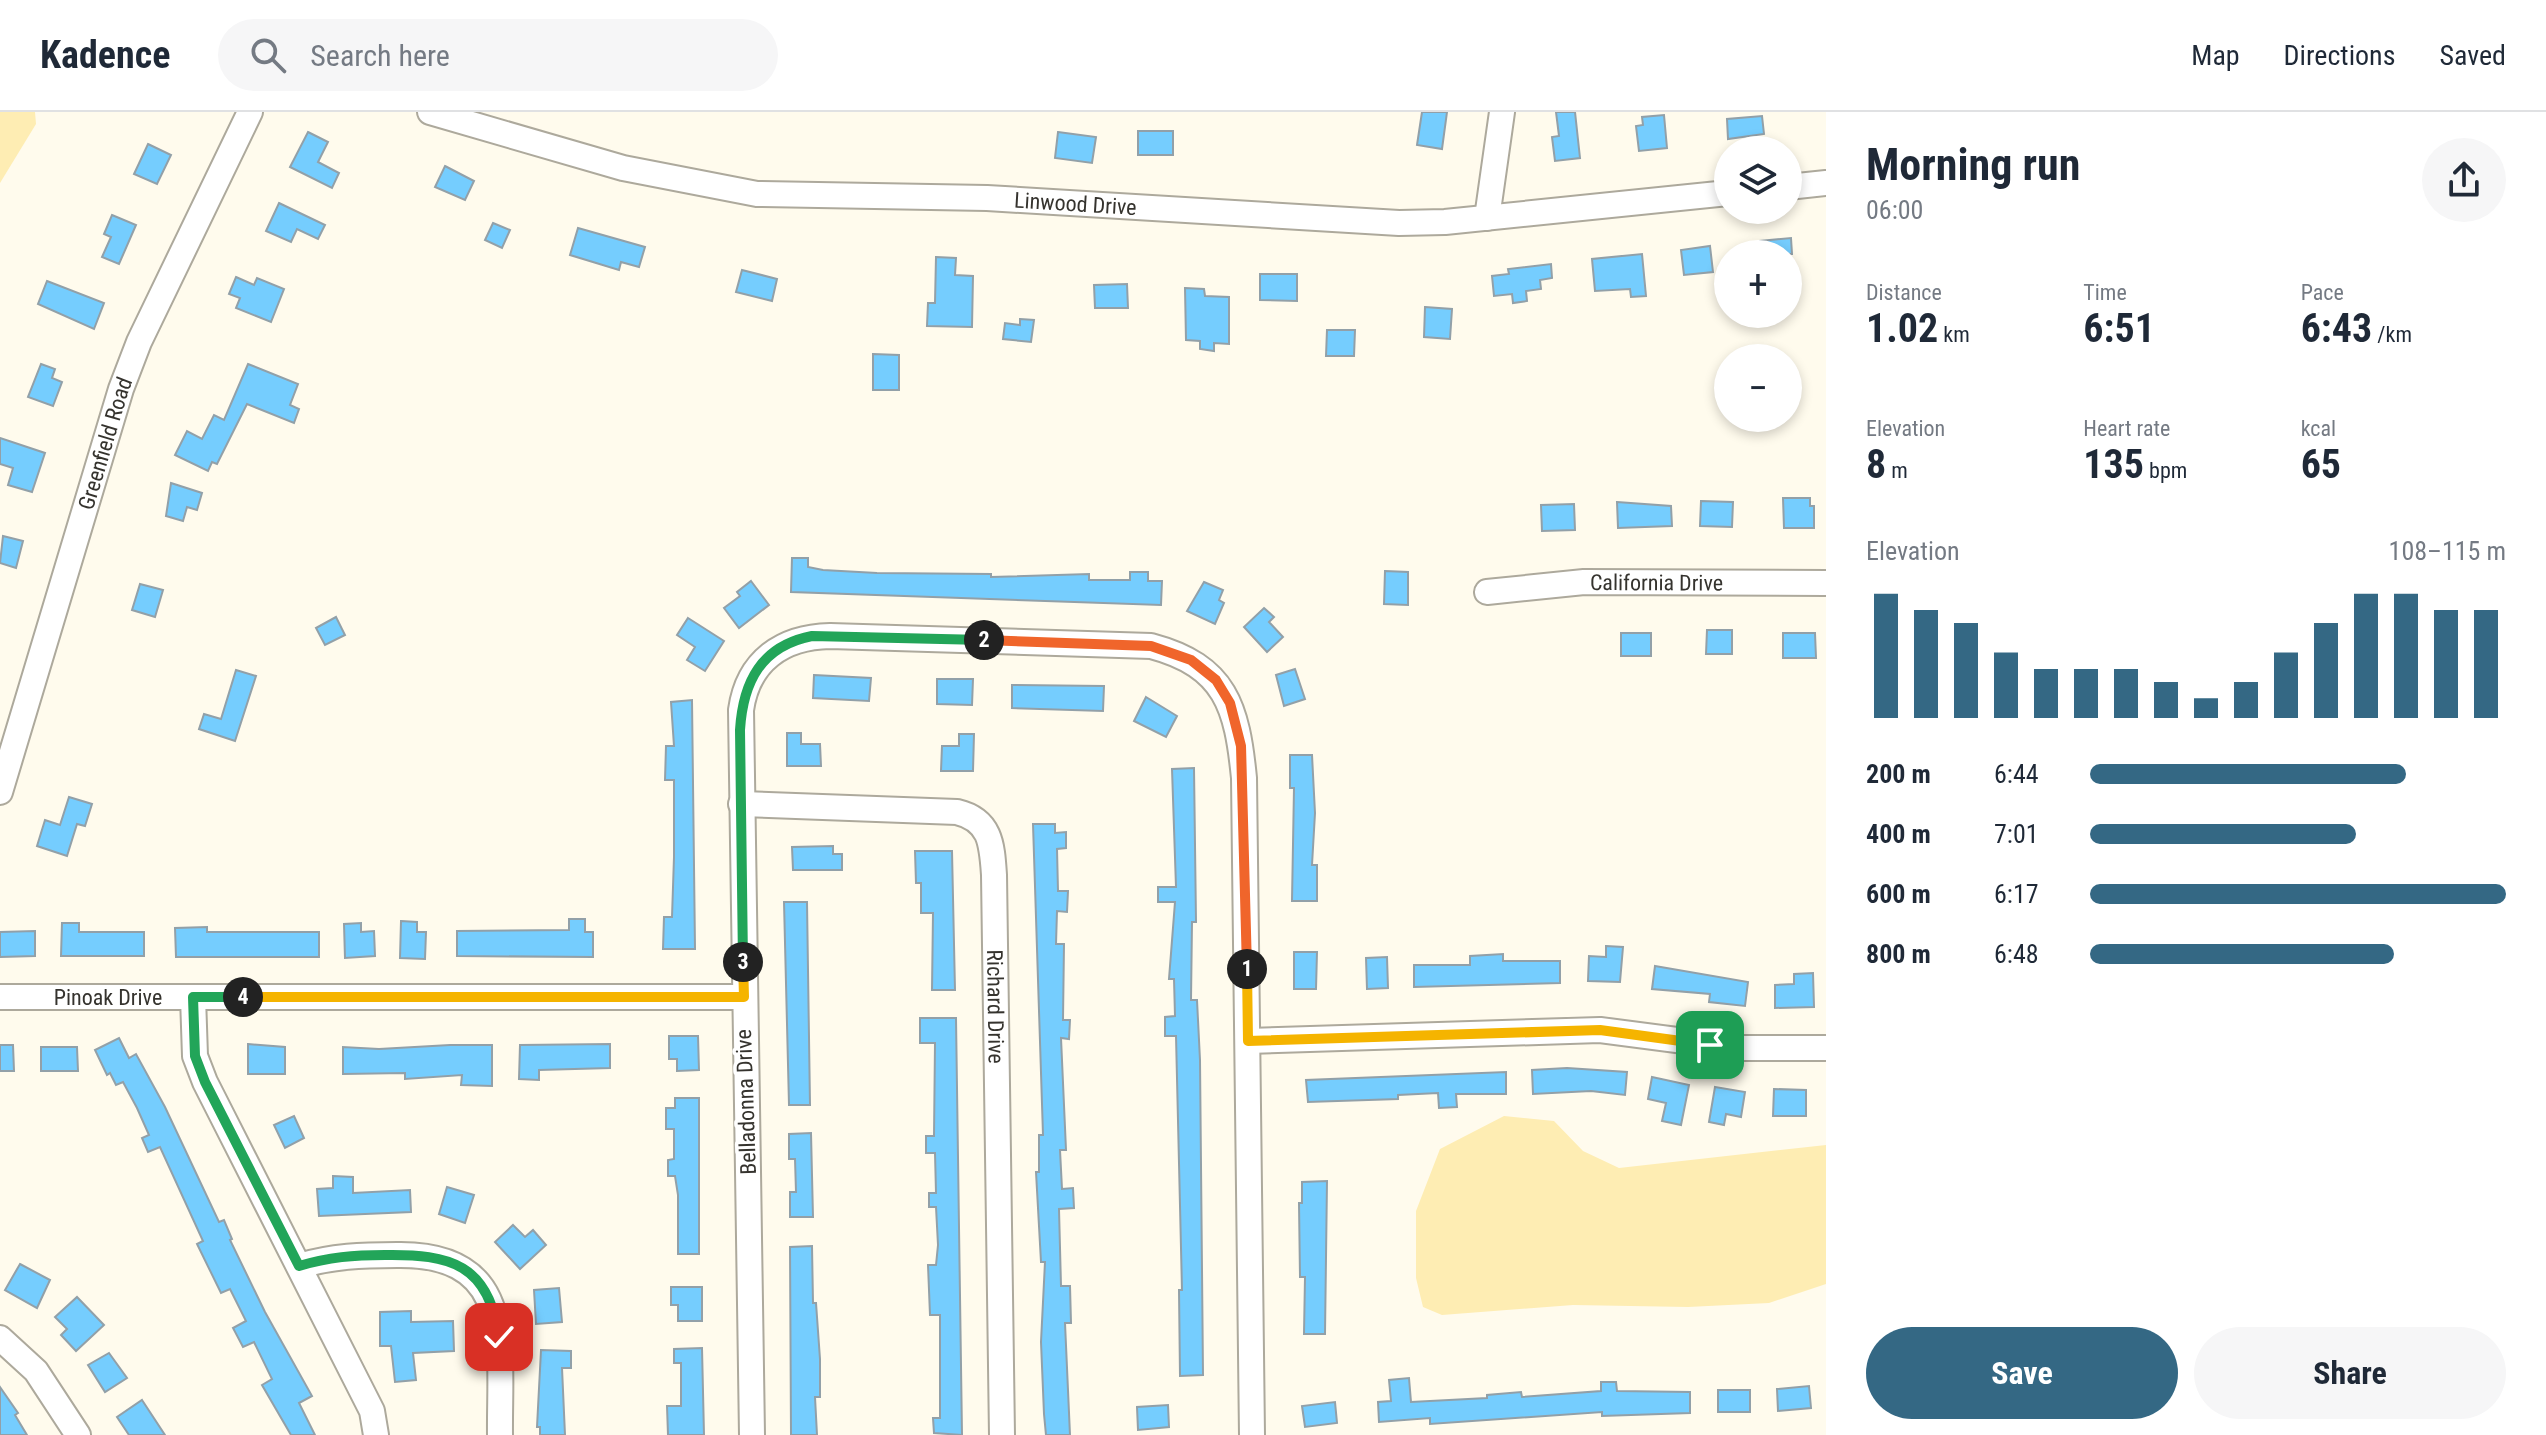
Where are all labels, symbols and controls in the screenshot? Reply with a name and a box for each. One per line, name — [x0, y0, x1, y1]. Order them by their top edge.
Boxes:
search box — [218, 19, 778, 91]
text: Kadence — [40, 33, 170, 77]
icon: search — [246, 33, 290, 77]
text: Search here — [310, 38, 450, 73]
text: Map — [2191, 39, 2240, 72]
text: Directions — [2284, 39, 2395, 72]
text: Saved — [2439, 39, 2506, 72]
map controls — [1714, 136, 1802, 432]
button: layers — [1714, 136, 1802, 224]
button: share — [2422, 138, 2506, 222]
text: Morning run — [1866, 139, 2080, 191]
street label: Linwood Drive — [1013, 187, 1137, 220]
text: 06:00 — [1866, 195, 1923, 225]
button: + — [1714, 240, 1802, 328]
text: Distance — [1866, 280, 1942, 305]
text: Time — [2083, 280, 2127, 305]
text: Pace — [2301, 280, 2344, 305]
text: 1.02 — [1866, 305, 1938, 352]
text: 6:51 — [2083, 305, 2155, 352]
text: 6:43 — [2301, 305, 2372, 352]
text: km — [1938, 322, 1970, 347]
text: /km — [2372, 322, 2412, 347]
button: − — [1714, 344, 1802, 432]
street label: Greenfield Road — [73, 374, 137, 513]
text: Elevation — [1866, 416, 1945, 441]
text: Heart rate — [2083, 416, 2170, 441]
text: kcal — [2301, 416, 2336, 441]
text: 8 — [1866, 441, 1886, 488]
text: 135 — [2083, 441, 2144, 488]
text: 65 — [2301, 441, 2341, 488]
text: m — [1886, 458, 1908, 483]
text: bpm — [2144, 458, 2187, 483]
text: Elevation — [1866, 536, 1960, 566]
text: 108–115 m — [2389, 536, 2506, 566]
street label: California Drive — [1590, 570, 1723, 595]
pin: 2 — [964, 620, 1004, 660]
text: 2 — [978, 627, 990, 652]
text: 200 m — [1866, 759, 1931, 789]
text: 6:44 — [1994, 759, 2039, 789]
text: 400 m — [1866, 819, 1931, 849]
text: 7:01 — [1994, 819, 2039, 849]
text: 600 m — [1866, 879, 1931, 909]
text: 6:17 — [1994, 879, 2039, 909]
text: 800 m — [1866, 939, 1931, 969]
text: 6:48 — [1994, 939, 2039, 969]
pin: 3 — [723, 942, 763, 982]
text: 3 — [737, 949, 749, 974]
street label: Richard Drive — [983, 949, 1009, 1064]
pin: 1 — [1227, 949, 1267, 989]
text: 1 — [1241, 956, 1253, 981]
pin: 4 — [223, 977, 263, 1017]
text: 4 — [237, 984, 249, 1009]
street label: Pinoak Drive — [54, 985, 162, 1010]
pin — [1676, 1011, 1744, 1079]
icon: arrive — [1688, 1023, 1732, 1067]
street label: Belladonna Drive — [731, 1029, 761, 1175]
pin — [465, 1303, 533, 1371]
icon: check — [477, 1315, 521, 1359]
button: Save — [1866, 1327, 2178, 1419]
button: Share — [2194, 1327, 2506, 1419]

